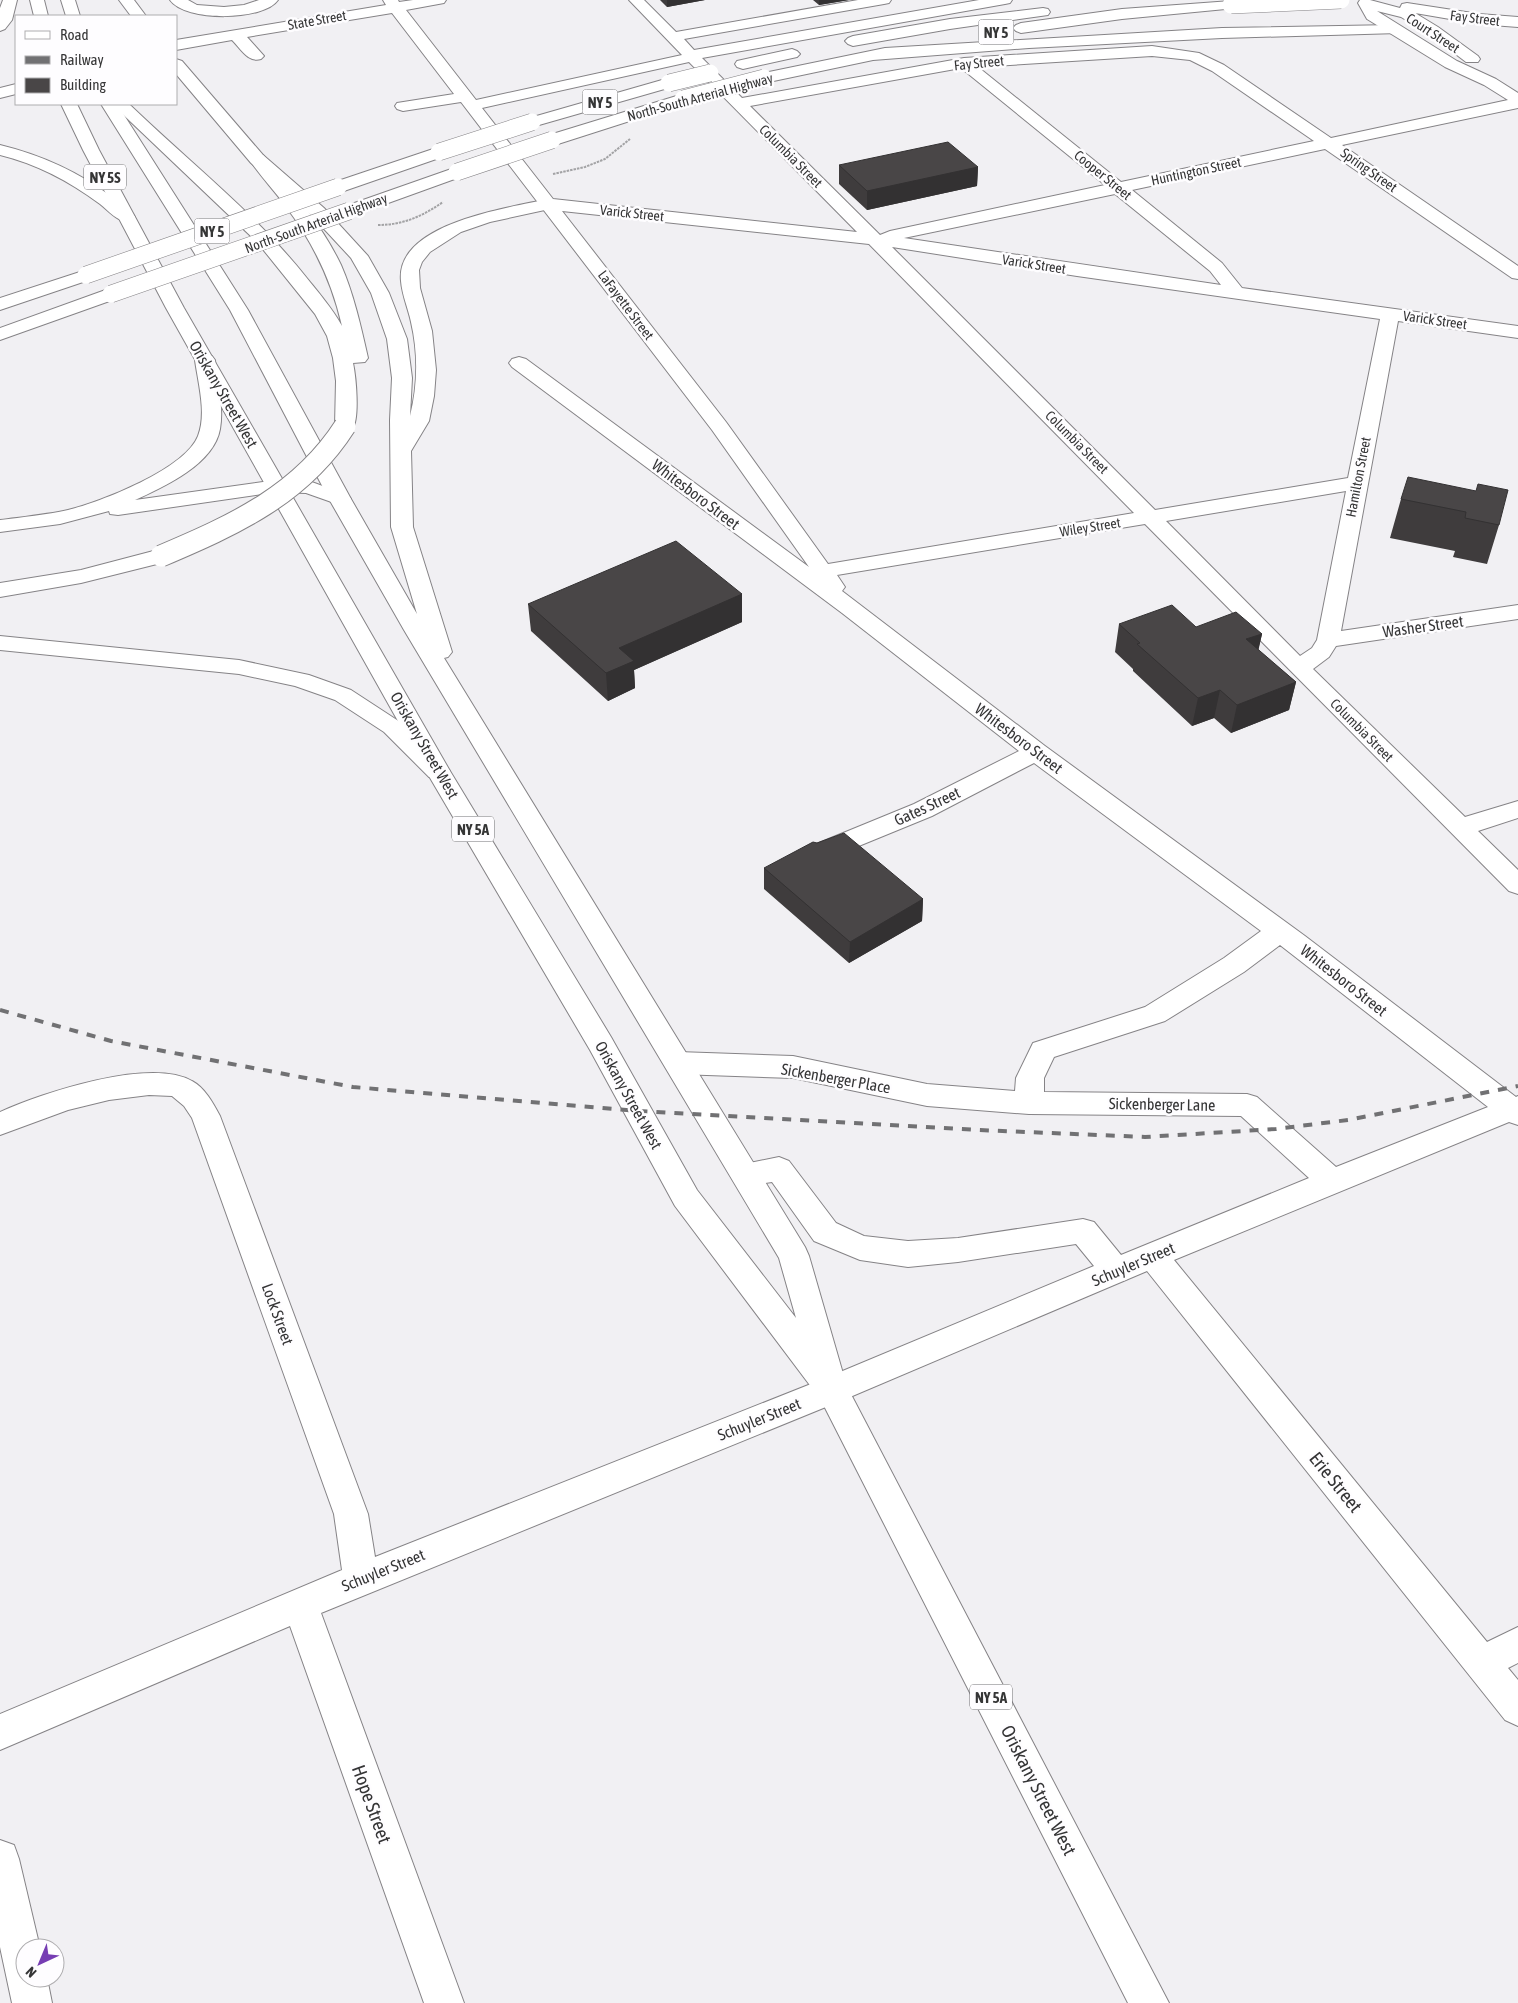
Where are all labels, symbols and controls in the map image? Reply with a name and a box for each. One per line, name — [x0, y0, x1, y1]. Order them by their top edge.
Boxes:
street label: State Street — [286, 7, 348, 33]
street label: Fay Street — [1449, 7, 1501, 29]
street label: Court Street — [1403, 10, 1463, 56]
legend — [15, 15, 178, 105]
road number: NY 5 — [978, 20, 1014, 44]
text: Road — [60, 26, 89, 43]
text: Railway — [60, 51, 104, 68]
street label: Fay Street — [953, 52, 1005, 74]
street label: North-South Arterial Highway — [625, 70, 775, 124]
text: Building — [60, 76, 106, 93]
road number: NY 5 — [582, 90, 618, 114]
street label: Columbia Street — [756, 121, 826, 191]
street label: Spring Street — [1338, 145, 1400, 195]
street label: Cooper Street — [1071, 147, 1135, 203]
street label: Huntington Street — [1150, 154, 1242, 188]
road number: NY 5S — [84, 164, 126, 190]
street label: North-South Arterial Highway — [243, 190, 390, 256]
street label: Varick Street — [599, 202, 665, 224]
road number: NY 5 — [194, 218, 230, 244]
street label: Varick Street — [1001, 251, 1067, 277]
street label: LaFayette Street — [595, 267, 657, 343]
street label: Varick Street — [1402, 308, 1468, 332]
street label: Oriskany Street West — [185, 337, 262, 451]
street label: Columbia Street — [1042, 407, 1112, 477]
street label: Hamilton Street — [1342, 435, 1374, 519]
street label: Whitesboro Street — [649, 455, 744, 533]
street label: Wiley Street — [1058, 514, 1122, 540]
street label: Washer Street — [1382, 611, 1465, 641]
street label: Oriskany Street West — [386, 688, 463, 802]
street label: Columbia Street — [1327, 695, 1397, 765]
street label: Whitesboro Street — [972, 699, 1067, 777]
street label: Gates Street — [891, 783, 963, 829]
road number: NY 5A — [452, 816, 494, 842]
street label: Whitesboro Street — [1297, 941, 1391, 1020]
street label: Oriskany Street West — [591, 1038, 666, 1153]
street label: Sickenberger Place — [780, 1060, 892, 1097]
street label: Sickenberger Lane — [1109, 1094, 1215, 1115]
street label: Schuyler Street — [1089, 1238, 1178, 1290]
street label: Lock Street — [259, 1281, 298, 1348]
street label: Schuyler Street — [715, 1394, 804, 1445]
street label: Erie Street — [1305, 1447, 1367, 1517]
street label: Schuyler Street — [339, 1545, 428, 1596]
road number: NY 5A — [970, 1684, 1012, 1710]
street label: Oriskany Street West — [997, 1721, 1081, 1859]
street label: Hope Street — [348, 1762, 396, 1846]
north arrow — [15, 1938, 65, 1988]
text: N — [22, 1964, 39, 1981]

